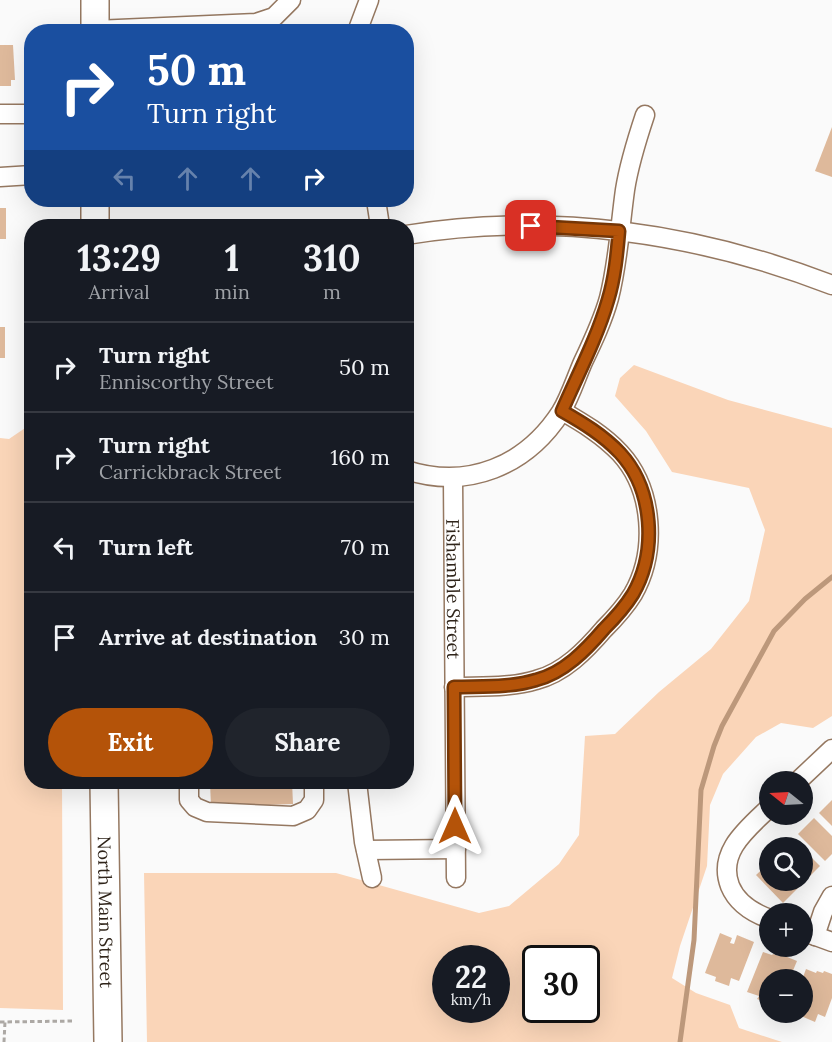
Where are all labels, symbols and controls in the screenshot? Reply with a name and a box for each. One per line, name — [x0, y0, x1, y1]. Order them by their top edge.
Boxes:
text: 50 m — [147, 43, 246, 97]
icon: right — [48, 48, 126, 126]
text: Turn right — [147, 96, 276, 130]
icon: left — [108, 162, 141, 195]
icon: ahead — [171, 162, 204, 195]
icon: ahead — [234, 162, 267, 195]
icon: right — [297, 162, 330, 195]
pin — [505, 200, 556, 251]
icon: arrive — [514, 209, 547, 242]
text: 13:29 — [77, 235, 161, 281]
text: 1 — [225, 235, 239, 281]
text: 310 — [303, 235, 361, 281]
text: Arrival — [89, 279, 150, 304]
text: min — [214, 279, 250, 304]
text: m — [323, 279, 341, 304]
text: Turn right — [99, 341, 210, 369]
icon: right — [48, 351, 81, 384]
text: 50 m — [339, 353, 390, 381]
text: Enniscorthy Street — [99, 369, 274, 394]
text: Turn right — [99, 431, 210, 459]
icon: right — [48, 441, 81, 474]
text: 160 m — [330, 443, 390, 471]
text: Carrickbrack Street — [99, 459, 281, 484]
street label: Fishamble Street — [442, 519, 466, 659]
icon: left — [48, 531, 81, 564]
text: Turn left — [99, 533, 193, 561]
text: 70 m — [341, 533, 390, 561]
icon: arrive — [48, 621, 81, 654]
text: Arrive at destination — [99, 623, 317, 651]
text: 30 m — [339, 623, 390, 651]
button: Exit — [48, 708, 213, 777]
button: Share — [225, 708, 390, 777]
north arrow — [759, 771, 813, 825]
map controls — [759, 771, 813, 1023]
position arrow — [423, 794, 487, 858]
street label: North Main Street — [93, 836, 119, 988]
button: search — [759, 837, 813, 891]
button: + — [759, 903, 813, 957]
speed limit sign: 30 — [522, 945, 600, 1023]
text: 22 — [455, 958, 487, 996]
button: − — [759, 969, 813, 1023]
text: km/h — [451, 990, 491, 1009]

